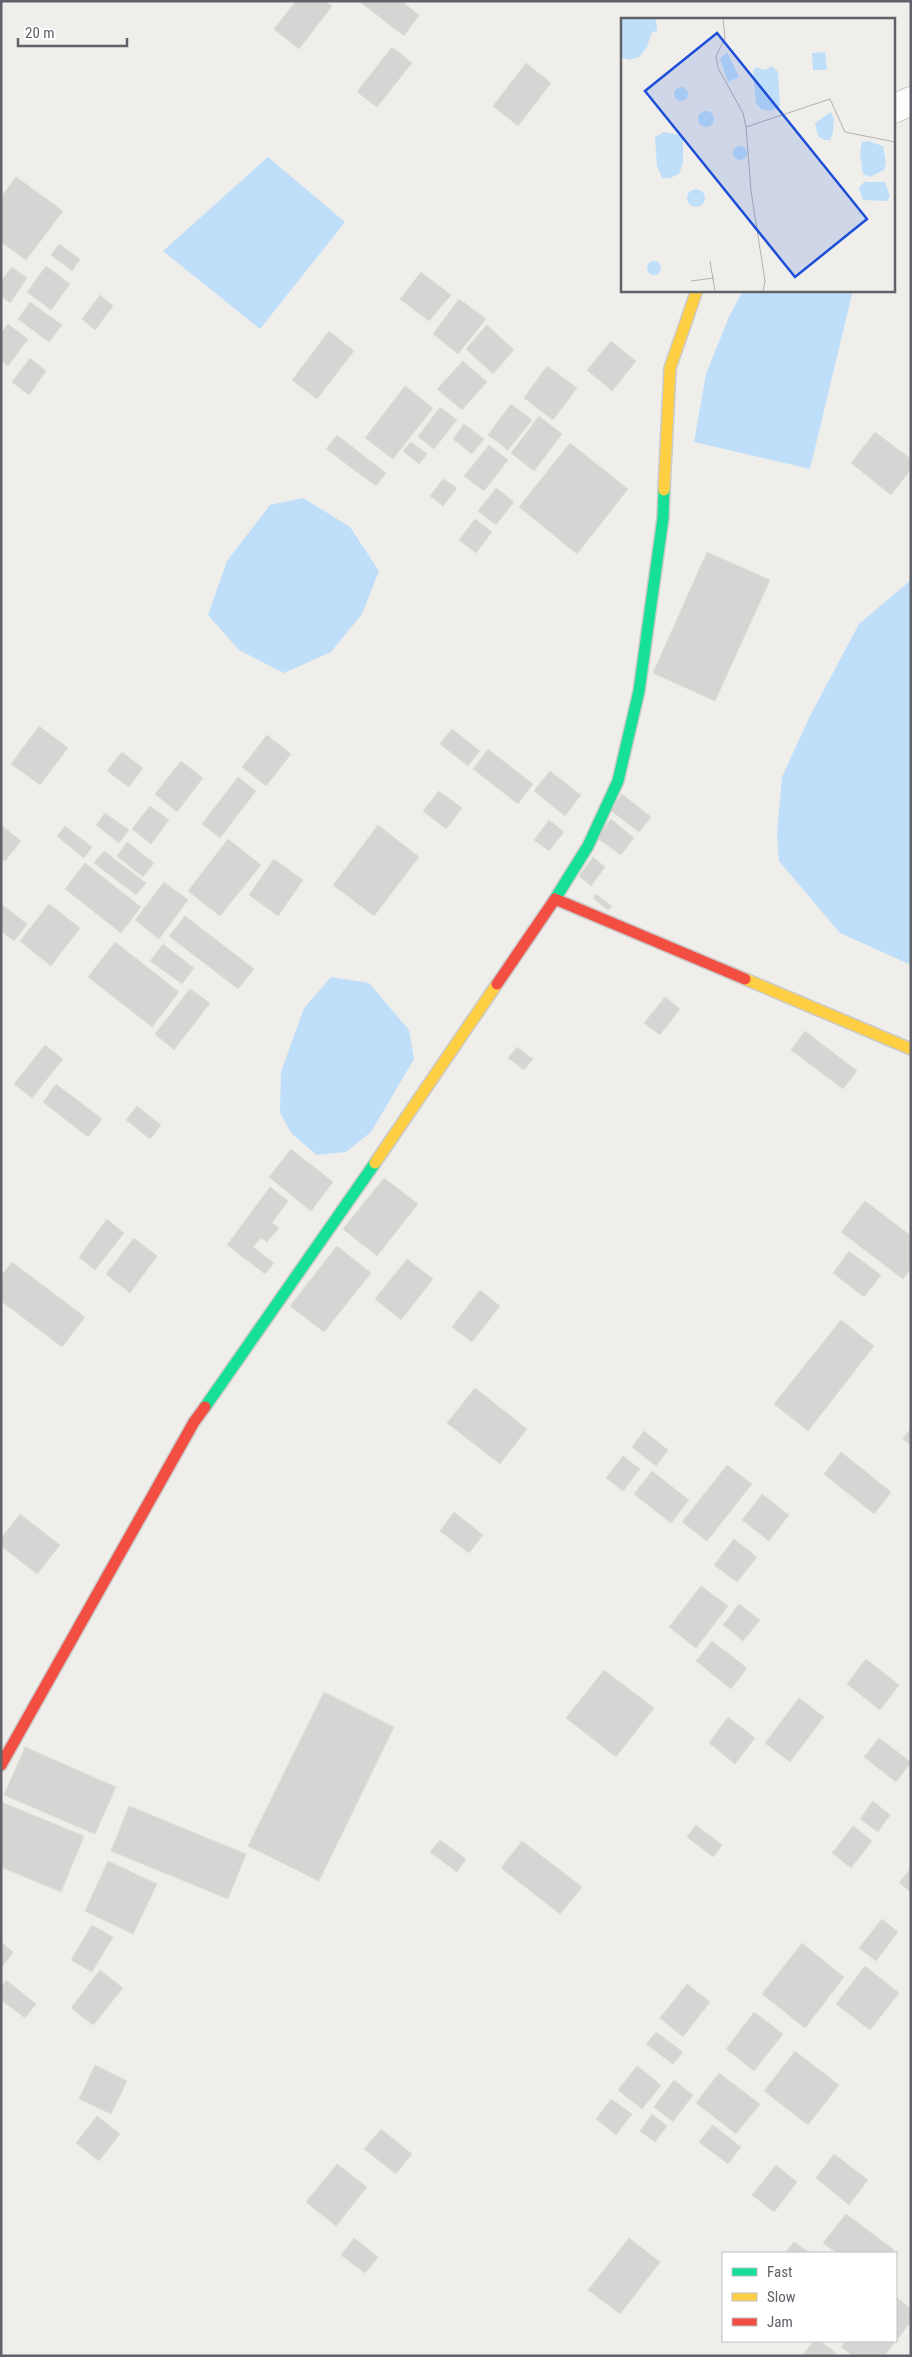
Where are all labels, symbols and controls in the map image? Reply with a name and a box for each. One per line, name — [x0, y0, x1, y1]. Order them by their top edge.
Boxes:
scale bar — [18, 15, 126, 47]
inset map — [621, 18, 894, 291]
text: 20 m — [25, 24, 55, 42]
legend — [722, 2252, 897, 2342]
text: Fast — [767, 2263, 792, 2281]
text: Slow — [767, 2288, 796, 2306]
text: Jam — [767, 2313, 793, 2331]

